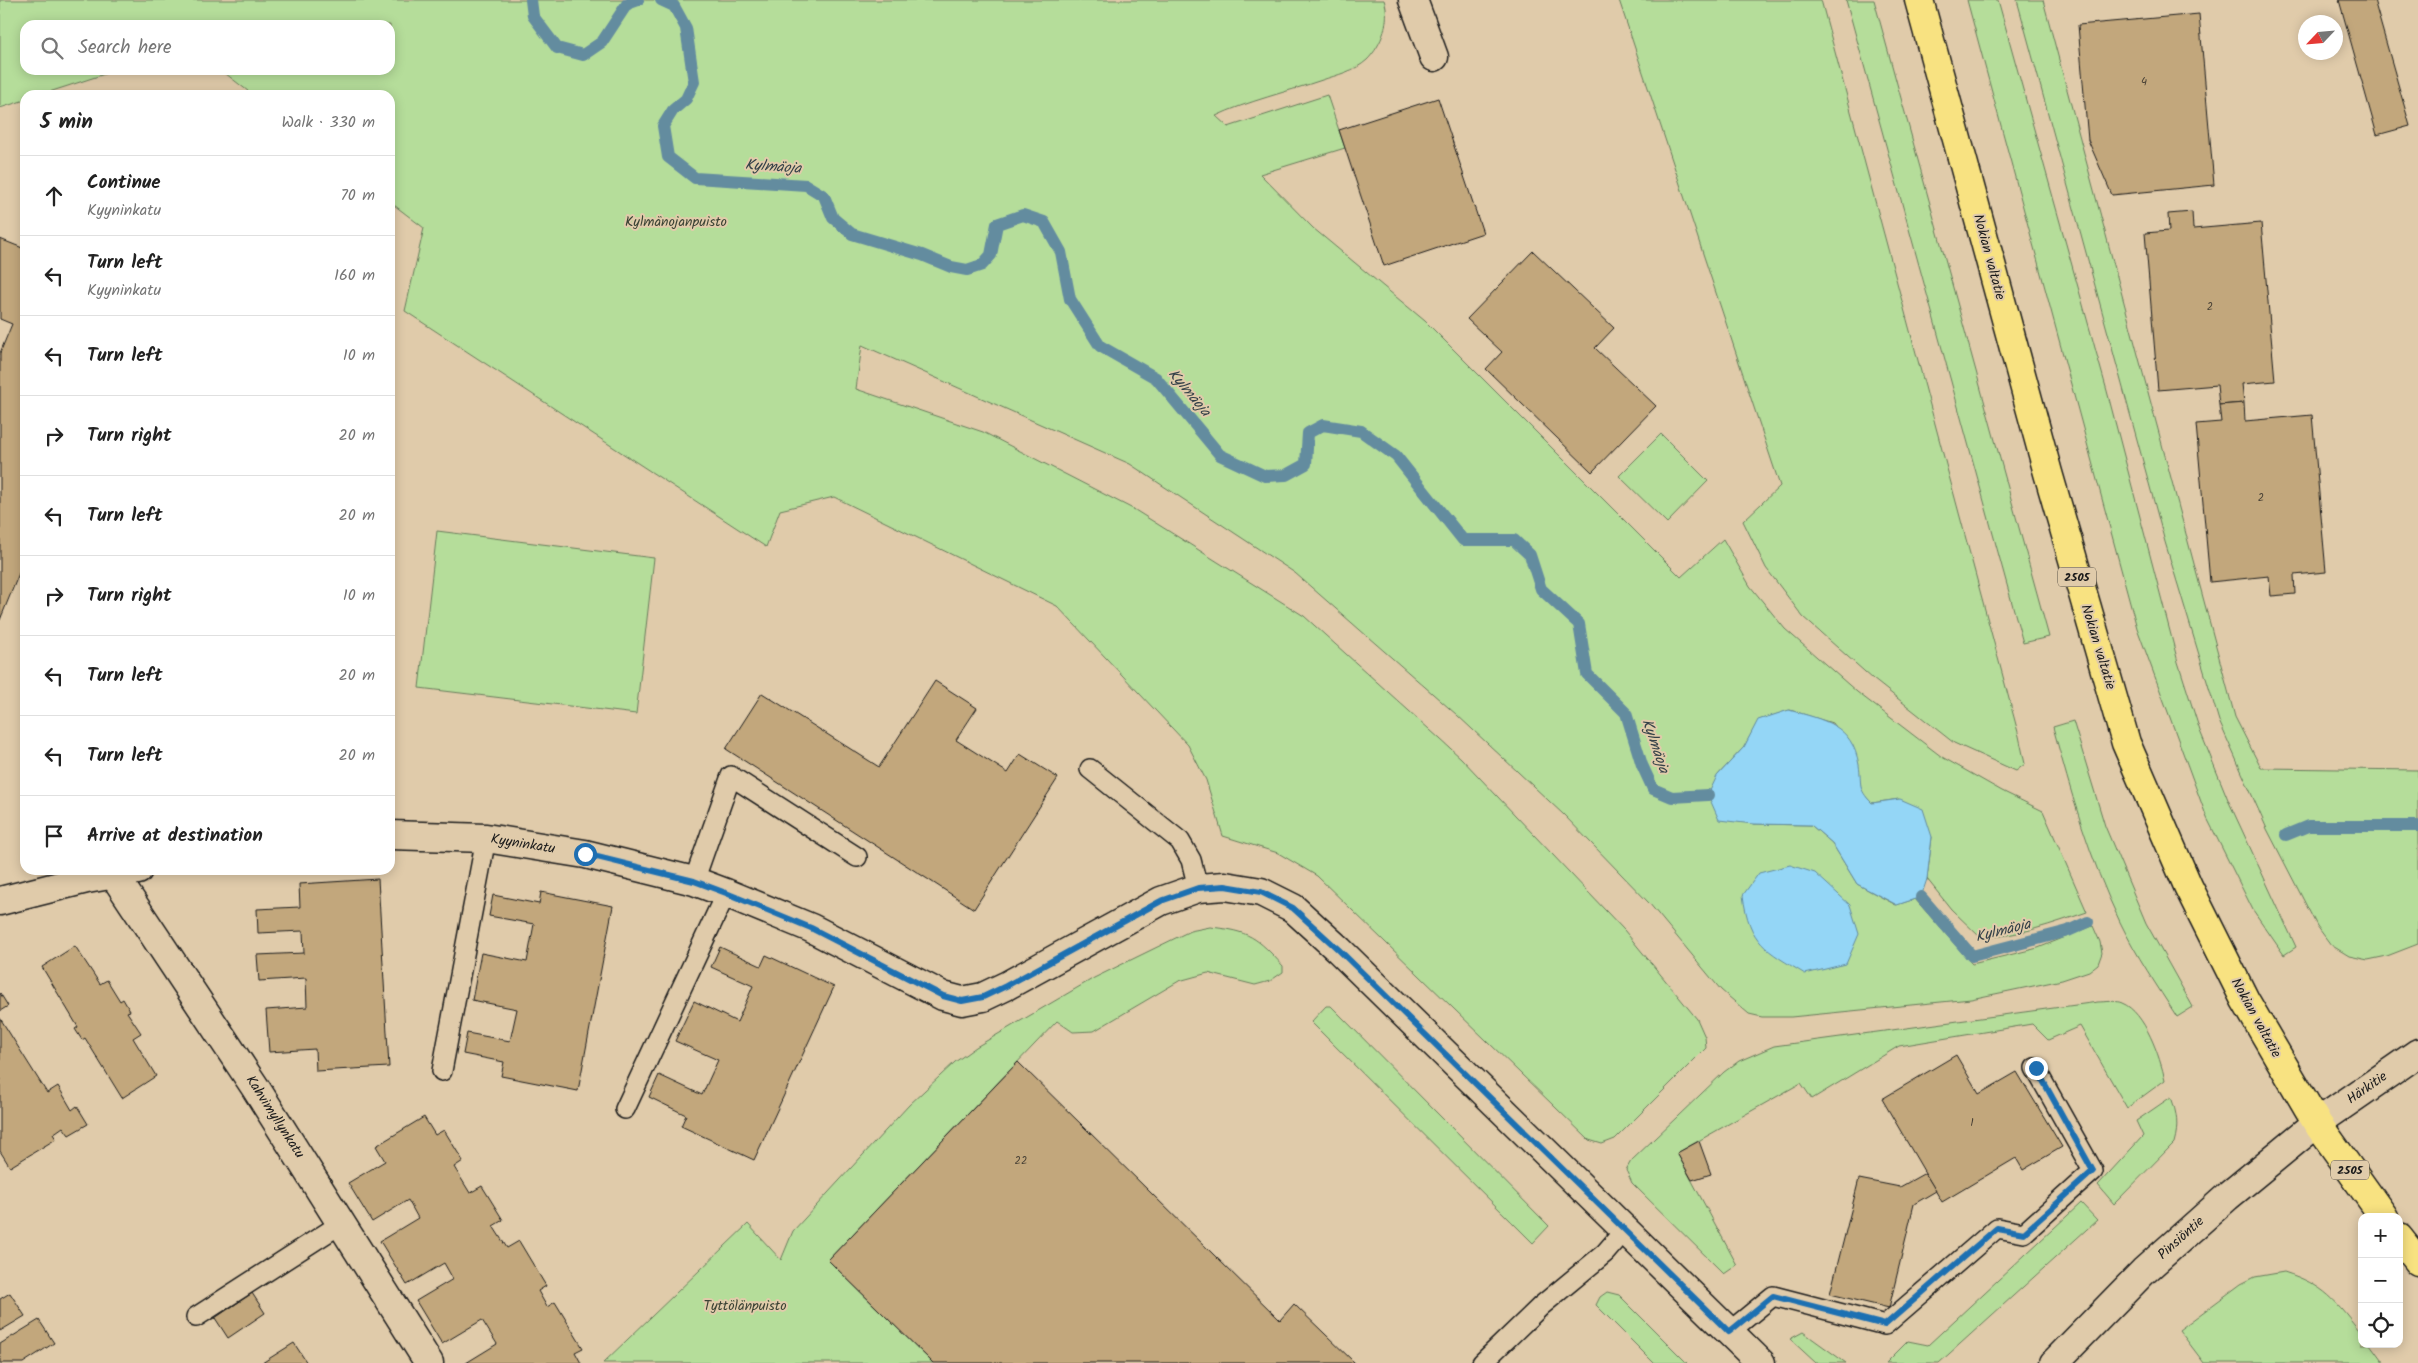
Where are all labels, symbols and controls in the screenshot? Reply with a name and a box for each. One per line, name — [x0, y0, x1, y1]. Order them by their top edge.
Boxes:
north arrow — [2298, 15, 2343, 60]
search box — [20, 20, 395, 75]
text: Search here — [78, 33, 172, 63]
icon: search — [38, 34, 66, 62]
house number: 4 — [2141, 73, 2147, 91]
text: 5 min — [40, 106, 93, 139]
text: Walk · 330 m — [282, 110, 375, 135]
water label: Kylmäoja — [744, 153, 803, 181]
text: Continue — [87, 168, 160, 198]
icon: ahead — [40, 182, 68, 210]
text: 70 m — [340, 183, 375, 208]
text: Kyyninkatu — [87, 198, 161, 223]
park label: Kylmänojanpuisto — [625, 211, 727, 233]
street label: Nokian valtatie — [1967, 212, 2011, 303]
text: Turn left — [87, 248, 162, 278]
icon: left — [40, 262, 68, 290]
text: 160 m — [334, 263, 375, 288]
text: Kyyninkatu — [87, 278, 161, 303]
house number: 2 — [2207, 298, 2213, 316]
text: Turn left — [87, 341, 162, 371]
icon: left — [40, 342, 68, 370]
text: 10 m — [343, 343, 375, 368]
water label: Kylmäoja — [1162, 364, 1217, 423]
text: Turn right — [87, 421, 172, 451]
icon: right — [40, 422, 68, 450]
text: 20 m — [339, 423, 375, 448]
house number: 2 — [2258, 489, 2264, 507]
text: Turn left — [87, 501, 162, 531]
icon: left — [40, 502, 68, 530]
text: 20 m — [339, 503, 375, 528]
road number: 2505 — [2058, 568, 2096, 586]
text: Turn right — [87, 581, 172, 611]
icon: right — [40, 582, 68, 610]
text: 10 m — [343, 583, 375, 608]
street label: Nokian valtatie — [2075, 602, 2122, 693]
text: Turn left — [87, 661, 162, 691]
icon: left — [40, 662, 68, 690]
text: 20 m — [339, 663, 375, 688]
water label: Kylmäoja — [1634, 716, 1676, 777]
text: Turn left — [87, 741, 162, 771]
icon: left — [40, 742, 68, 770]
text: 20 m — [339, 743, 375, 768]
text: Arrive at destination — [87, 821, 263, 851]
icon: arrive — [40, 822, 68, 850]
street label: Kyyninkatu — [489, 828, 557, 860]
route start — [574, 843, 597, 866]
water label: Kylmäoja — [1973, 912, 2034, 949]
street label: Nokian valtatie — [2225, 974, 2287, 1063]
route end — [2025, 1057, 2048, 1080]
street label: Härkitie — [2342, 1066, 2393, 1110]
street label: Kahvimyllynkatu — [240, 1071, 310, 1163]
house number: 1 — [1970, 1114, 1974, 1132]
house number: 22 — [1015, 1152, 1027, 1170]
road number: 2505 — [2331, 1160, 2369, 1180]
street label: Pinsiöntie — [2153, 1210, 2210, 1265]
map controls — [2358, 1213, 2403, 1348]
button: + — [2358, 1213, 2403, 1258]
button: − — [2358, 1258, 2403, 1303]
park label: Tyttölänpuisto — [703, 1295, 787, 1317]
button: locate — [2358, 1303, 2403, 1348]

